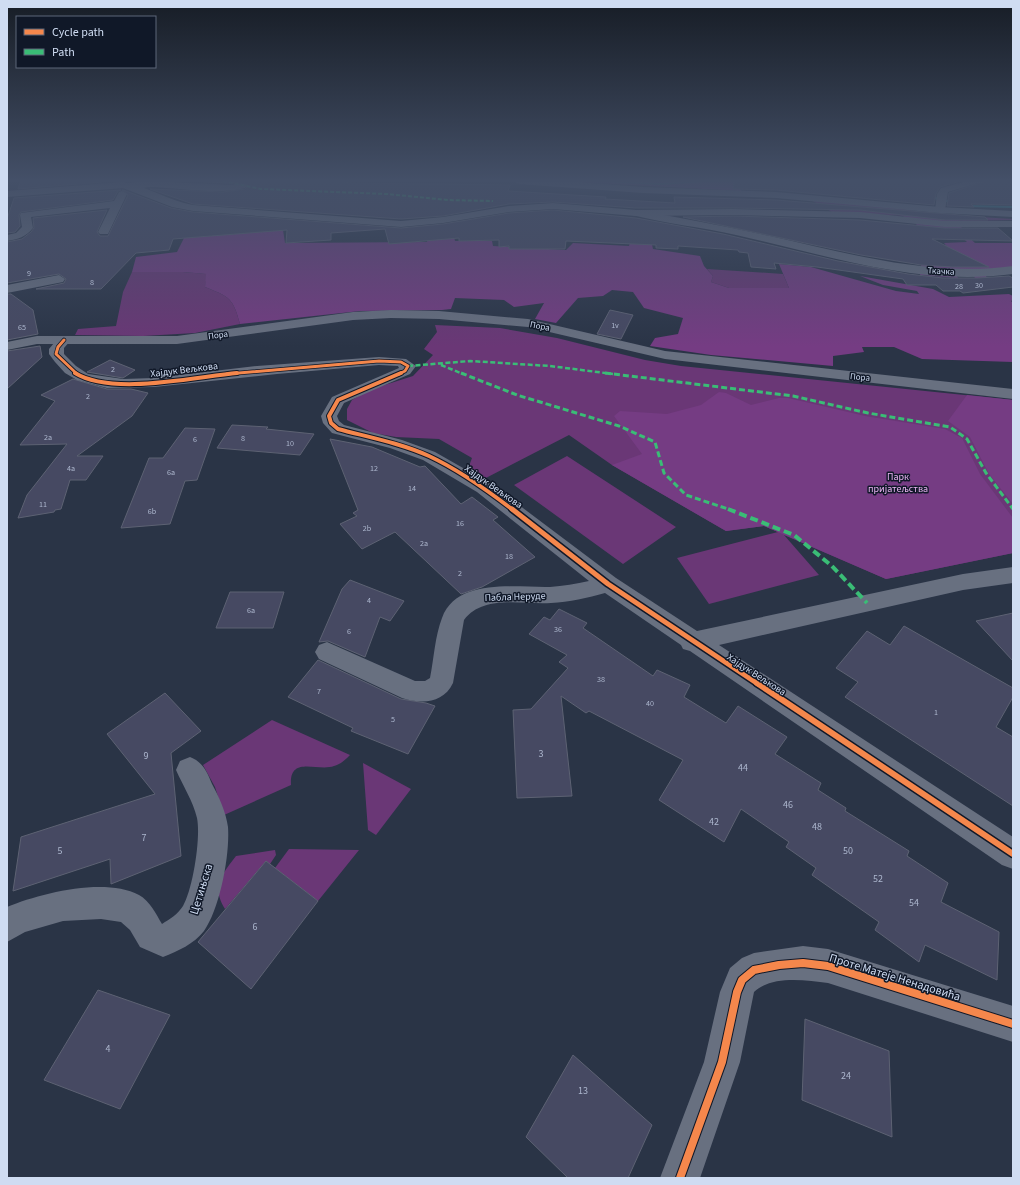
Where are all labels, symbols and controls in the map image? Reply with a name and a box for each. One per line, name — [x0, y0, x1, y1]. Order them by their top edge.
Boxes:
legend — [16, 16, 156, 68]
text: Cycle path — [52, 24, 104, 41]
text: Path — [52, 44, 75, 61]
street label: Ткачка — [927, 264, 955, 279]
house number: 9 — [27, 268, 31, 279]
house number: 8 — [90, 277, 94, 288]
house number: 30 — [975, 280, 983, 291]
house number: 28 — [955, 281, 963, 292]
street label: Пора — [529, 318, 551, 335]
house number: 1v — [611, 320, 619, 331]
house number: 65 — [18, 322, 26, 333]
street label: Пора — [207, 328, 229, 343]
street label: Хајдук Вељкова — [150, 359, 219, 381]
house number: 2 — [111, 364, 115, 375]
street label: Пора — [849, 370, 871, 385]
house number: 2 — [86, 391, 90, 402]
house number: 2a — [44, 432, 52, 443]
house number: 8 — [241, 433, 245, 444]
house number: 6 — [193, 434, 197, 445]
house number: 10 — [286, 438, 294, 449]
street label: Хајдук Вељкова — [462, 462, 525, 512]
house number: 4a — [67, 463, 75, 474]
house number: 12 — [370, 463, 378, 474]
house number: 6a — [167, 467, 175, 478]
park label: Парк пријатељства — [868, 470, 928, 496]
house number: 14 — [408, 483, 416, 494]
house number: 11 — [39, 499, 47, 510]
house number: 6b — [148, 506, 157, 517]
house number: 16 — [456, 518, 464, 529]
house number: 2b — [363, 523, 372, 534]
house number: 2a — [420, 538, 428, 549]
house number: 18 — [505, 551, 513, 562]
house number: 2 — [458, 568, 462, 579]
street label: Пабла Неруде — [484, 589, 546, 605]
house number: 4 — [367, 595, 371, 606]
house number: 6a — [247, 605, 255, 616]
house number: 36 — [554, 624, 562, 635]
house number: 6 — [347, 626, 351, 637]
street label: Хајдук Вељкова — [724, 650, 789, 699]
house number: 38 — [597, 674, 605, 685]
house number: 7 — [317, 686, 321, 697]
house number: 40 — [646, 698, 654, 709]
house number: 1 — [934, 707, 938, 718]
house number: 5 — [391, 714, 395, 725]
house number: 3 — [539, 747, 544, 761]
house number: 9 — [144, 749, 149, 763]
house number: 44 — [738, 761, 748, 775]
house number: 46 — [783, 798, 793, 812]
house number: 42 — [709, 815, 719, 829]
house number: 48 — [812, 820, 822, 834]
house number: 7 — [142, 831, 147, 845]
house number: 5 — [58, 844, 63, 858]
house number: 50 — [843, 844, 853, 858]
street label: Цетињска — [186, 862, 217, 917]
house number: 52 — [873, 872, 883, 886]
house number: 54 — [909, 896, 919, 910]
house number: 6 — [253, 920, 258, 934]
street label: Проте Матеје Ненадовића — [827, 949, 963, 1006]
house number: 4 — [106, 1042, 111, 1056]
house number: 24 — [841, 1069, 851, 1083]
house number: 13 — [578, 1084, 588, 1098]

